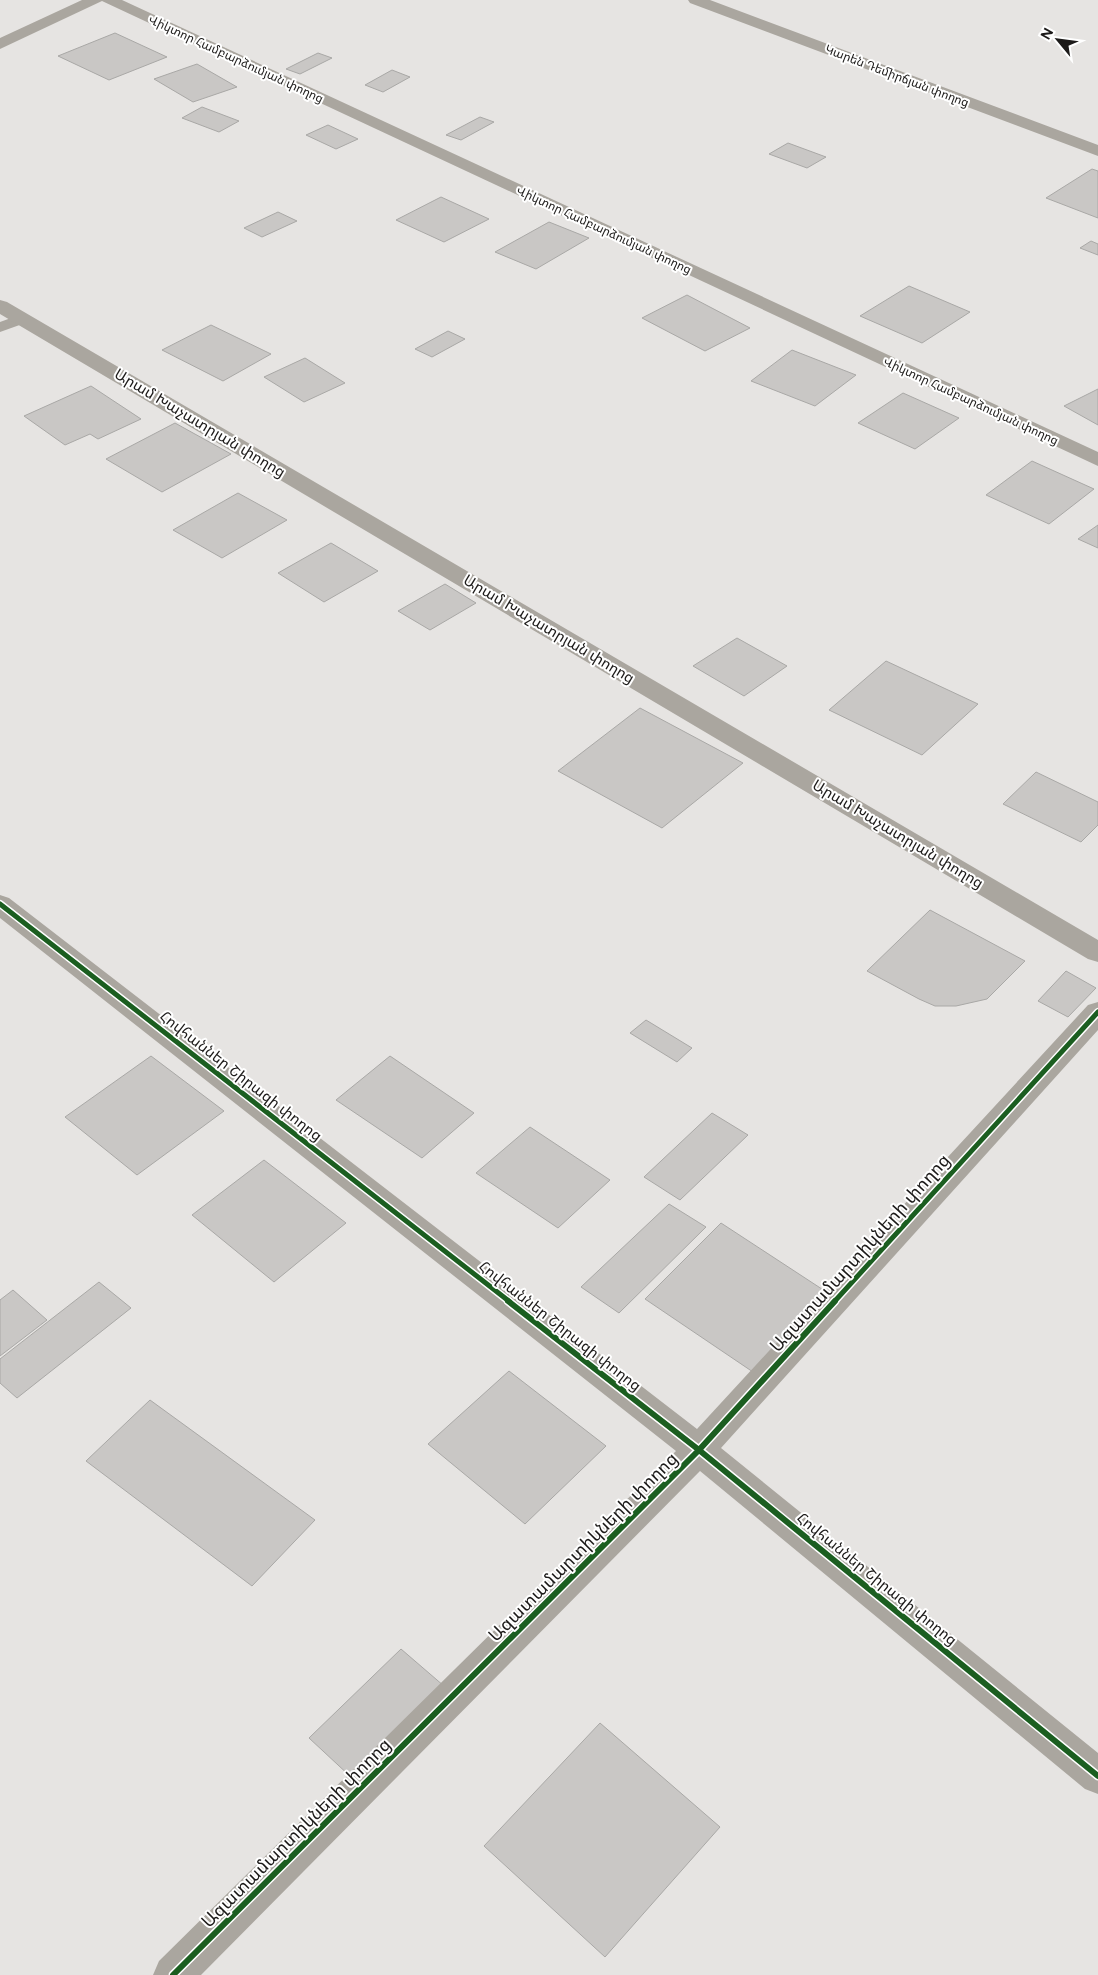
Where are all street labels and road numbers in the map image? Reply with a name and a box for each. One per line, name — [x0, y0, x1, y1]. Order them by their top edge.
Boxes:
street label: Վիկտոր Համբարձումյան փողոց — [146, 12, 326, 106]
street label: Կարեն Դեմիրճյան փողոց — [823, 42, 971, 110]
street label: Վիկտոր Համբարձումյան փողոց — [514, 183, 694, 277]
street label: Վիկտոր Համբարձումյան փողոց — [881, 354, 1061, 448]
street label: Արամ Խաչատրյան փողոց — [111, 365, 289, 481]
street label: Արամ Խաչատրյան փողոց — [460, 571, 638, 687]
street label: Արամ Խաչատրյան փողոց — [809, 776, 987, 892]
street label: Հովհաններ Շիրազի փողոց — [156, 1007, 326, 1145]
street label: Ազատամարտիկների փողոց — [765, 1149, 955, 1357]
street label: Հովհաններ Շիրազի փողոց — [475, 1257, 645, 1395]
street label: Ազատամարտիկների փողոց — [484, 1448, 682, 1646]
street label: Հովհաններ Շիրազի փողոց — [793, 1509, 961, 1649]
street label: Ազատամարտիկների փողոց — [197, 1734, 395, 1932]

